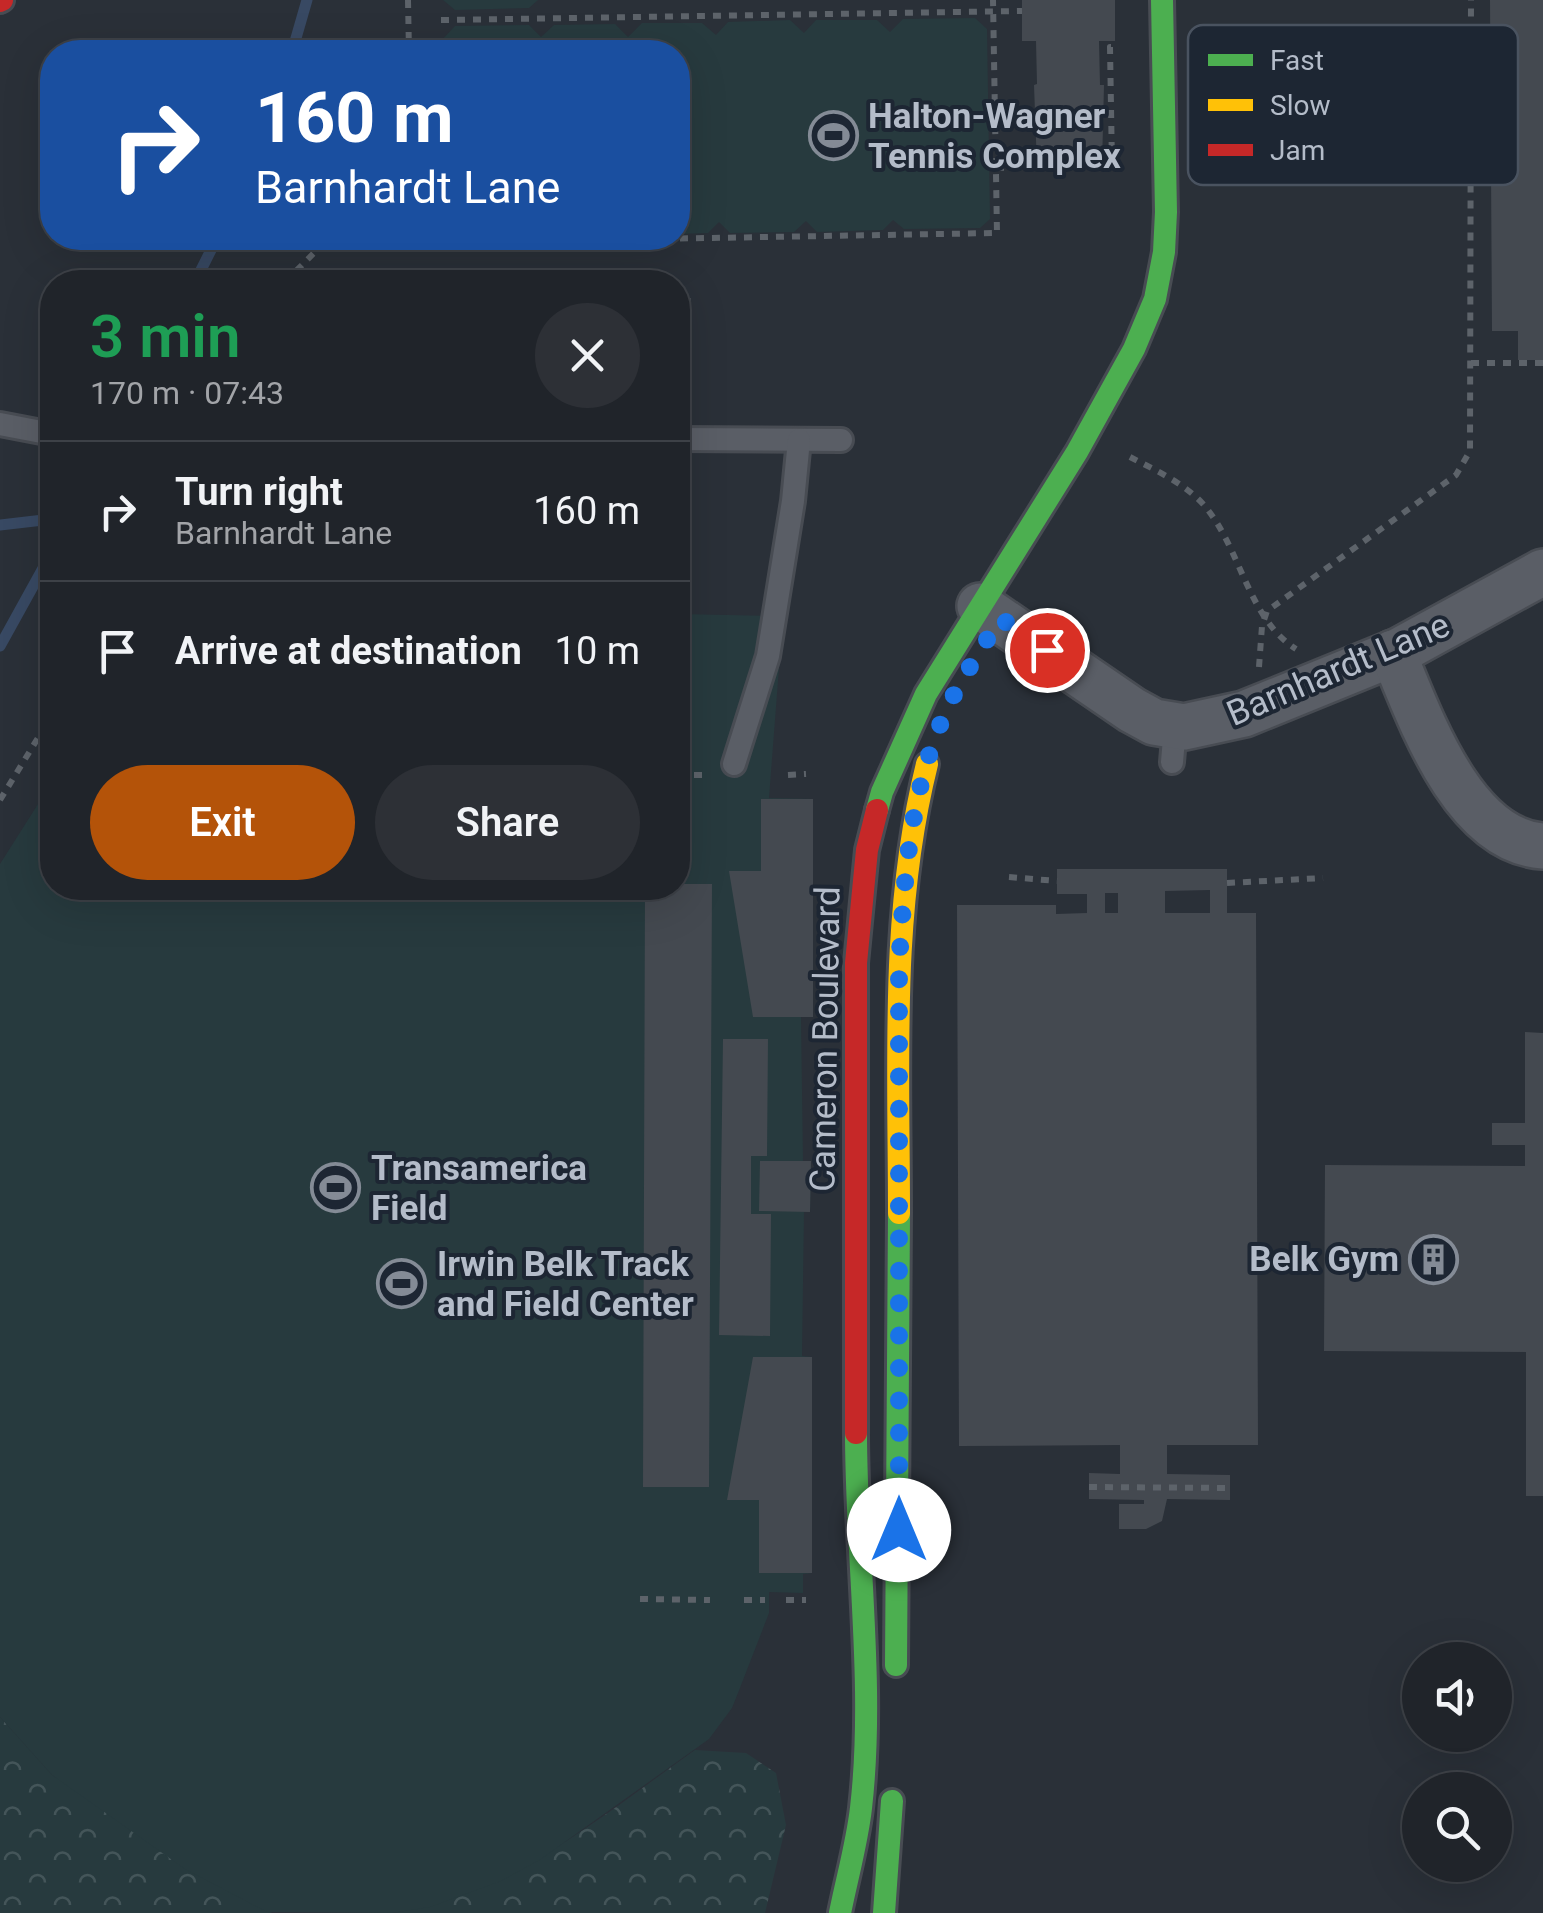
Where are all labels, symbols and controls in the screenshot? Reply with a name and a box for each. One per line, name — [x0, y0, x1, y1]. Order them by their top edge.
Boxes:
legend — [1188, 25, 1518, 185]
text: Fast — [1270, 44, 1324, 77]
text: 160 m — [255, 77, 454, 159]
icon: right — [90, 80, 220, 210]
text: Slow — [1270, 89, 1330, 122]
place label: Halton-Wagner Tennis Complex — [868, 96, 1121, 177]
sports icon: Halton-Wagner Tennis Complex — [807, 110, 859, 162]
text: Jam — [1270, 134, 1325, 167]
text: Barnhardt Lane — [255, 161, 560, 214]
text: 3 min — [90, 301, 240, 372]
button: close — [535, 303, 640, 408]
text: 170 m · 07:43 — [90, 374, 284, 412]
text: Turn right — [175, 470, 343, 514]
icon: right — [90, 484, 145, 539]
text: 160 m — [533, 489, 640, 533]
text: Barnhardt Lane — [175, 514, 392, 552]
street label: Barnhardt Lane — [1221, 604, 1456, 735]
pin — [1005, 608, 1090, 693]
icon: arrive — [1020, 623, 1075, 678]
icon: arrive — [90, 624, 145, 679]
text: Arrive at destination — [175, 629, 522, 673]
text: 10 m — [555, 629, 640, 673]
button: Exit — [90, 765, 355, 880]
button: Share — [375, 765, 640, 880]
street label: Cameron Boulevard — [802, 886, 849, 1192]
place label: Transamerica Field — [371, 1148, 587, 1229]
sports icon: Transamerica Field — [310, 1162, 362, 1214]
building icon: Belk Gym — [1408, 1233, 1460, 1285]
place label: Belk Gym — [1249, 1239, 1399, 1280]
place label: Irwin Belk Track and Field Center — [437, 1244, 694, 1325]
sports icon: Irwin Belk Track and Field Center — [376, 1258, 428, 1310]
position arrow — [847, 1478, 951, 1582]
map controls — [1402, 1642, 1512, 1882]
button: sound — [1402, 1642, 1512, 1752]
button: search — [1402, 1772, 1512, 1882]

